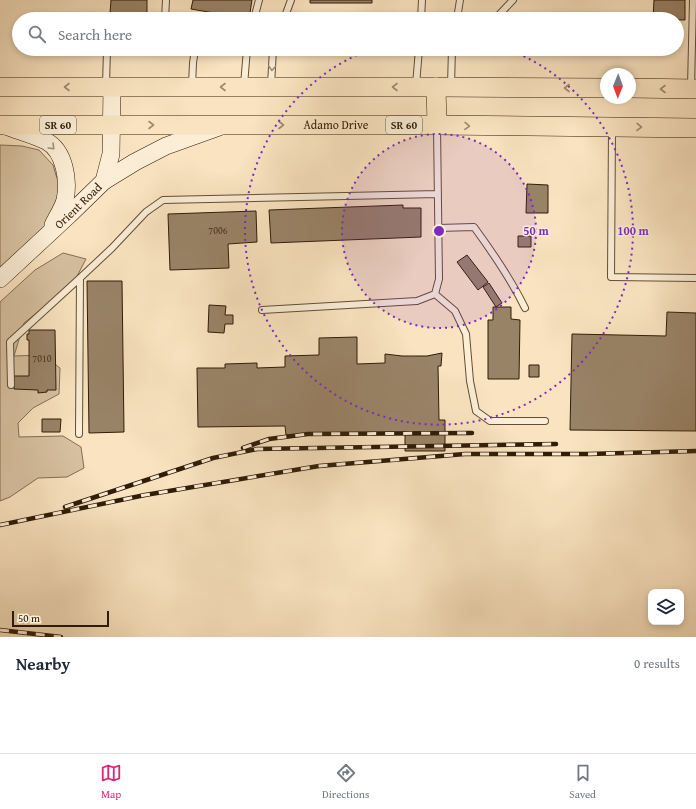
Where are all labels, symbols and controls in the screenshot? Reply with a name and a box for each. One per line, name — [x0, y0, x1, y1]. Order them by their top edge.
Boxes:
search box — [12, 12, 684, 56]
icon: search — [26, 23, 48, 45]
text: Search here — [58, 24, 132, 45]
one-way arrow — [267, 65, 276, 71]
north arrow — [600, 68, 636, 104]
one-way arrow — [64, 83, 70, 91]
one-way arrow — [220, 83, 226, 91]
one-way arrow — [392, 83, 398, 91]
one-way arrow — [564, 84, 570, 92]
one-way arrow — [660, 85, 666, 93]
road number: SR 60 — [40, 116, 76, 134]
street label: Adamo Drive — [304, 116, 369, 133]
road number: SR 60 — [386, 116, 422, 134]
one-way arrow — [148, 121, 154, 129]
one-way arrow — [278, 121, 284, 129]
one-way arrow — [464, 122, 470, 130]
one-way arrow — [636, 123, 642, 132]
one-way arrow — [47, 142, 55, 150]
street label: Orient Road — [50, 178, 106, 233]
text: 50 m — [523, 222, 549, 239]
text: 100 m — [617, 222, 650, 239]
house number: 7006 — [208, 223, 228, 238]
centre of rings — [432, 224, 446, 238]
house number: 7010 — [32, 351, 52, 366]
map controls — [648, 589, 684, 625]
button: layers — [648, 589, 684, 625]
scale bar — [12, 609, 109, 628]
text: 50 m — [18, 610, 40, 626]
text: Nearby — [16, 651, 70, 676]
text: 0 results — [634, 654, 680, 673]
tab: Map — [100, 762, 122, 802]
tab: Directions — [322, 762, 369, 802]
tab: Saved — [569, 762, 596, 802]

